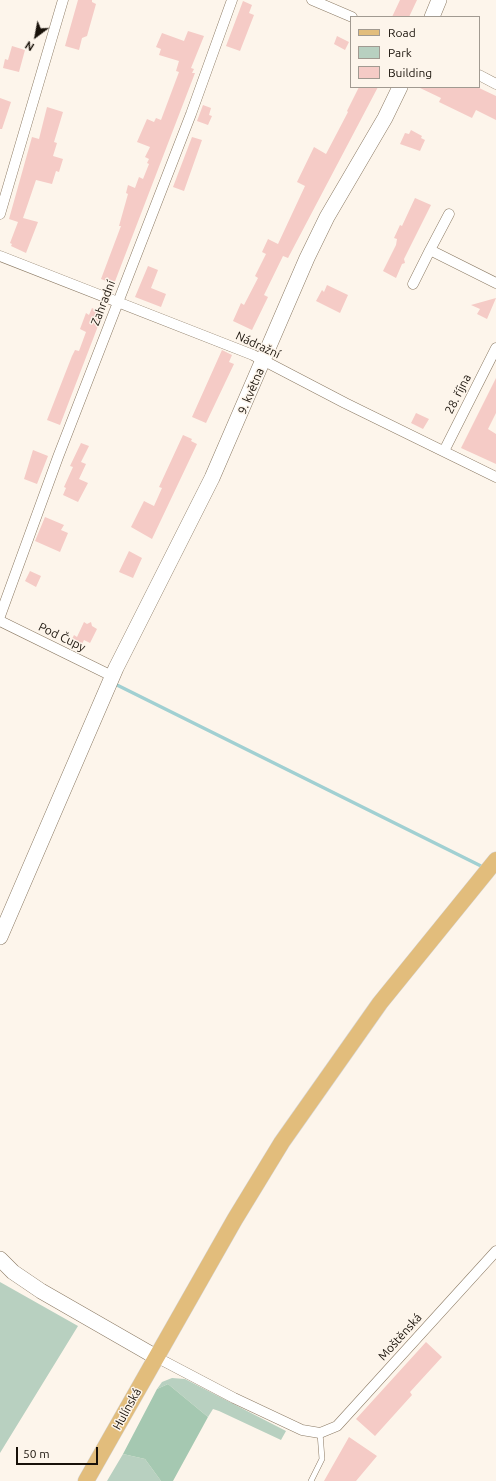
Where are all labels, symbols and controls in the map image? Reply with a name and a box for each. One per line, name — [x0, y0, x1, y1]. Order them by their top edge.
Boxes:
north arrow — [16, 16, 56, 56]
legend — [350, 16, 480, 88]
text: Road — [388, 26, 416, 39]
text: N — [23, 39, 36, 53]
text: Park — [388, 46, 412, 59]
text: Building — [388, 66, 432, 79]
street label: Zahradní — [88, 278, 118, 328]
street label: Nádražní — [233, 328, 283, 362]
street label: 9. května — [235, 366, 267, 416]
street label: 28. října — [442, 372, 474, 416]
street label: Pod Čupy — [36, 619, 88, 655]
street label: Moštěnská — [375, 1311, 425, 1363]
street label: Hulínská — [110, 1386, 144, 1432]
scale bar — [18, 1439, 100, 1465]
text: 50 m — [23, 1447, 50, 1460]

